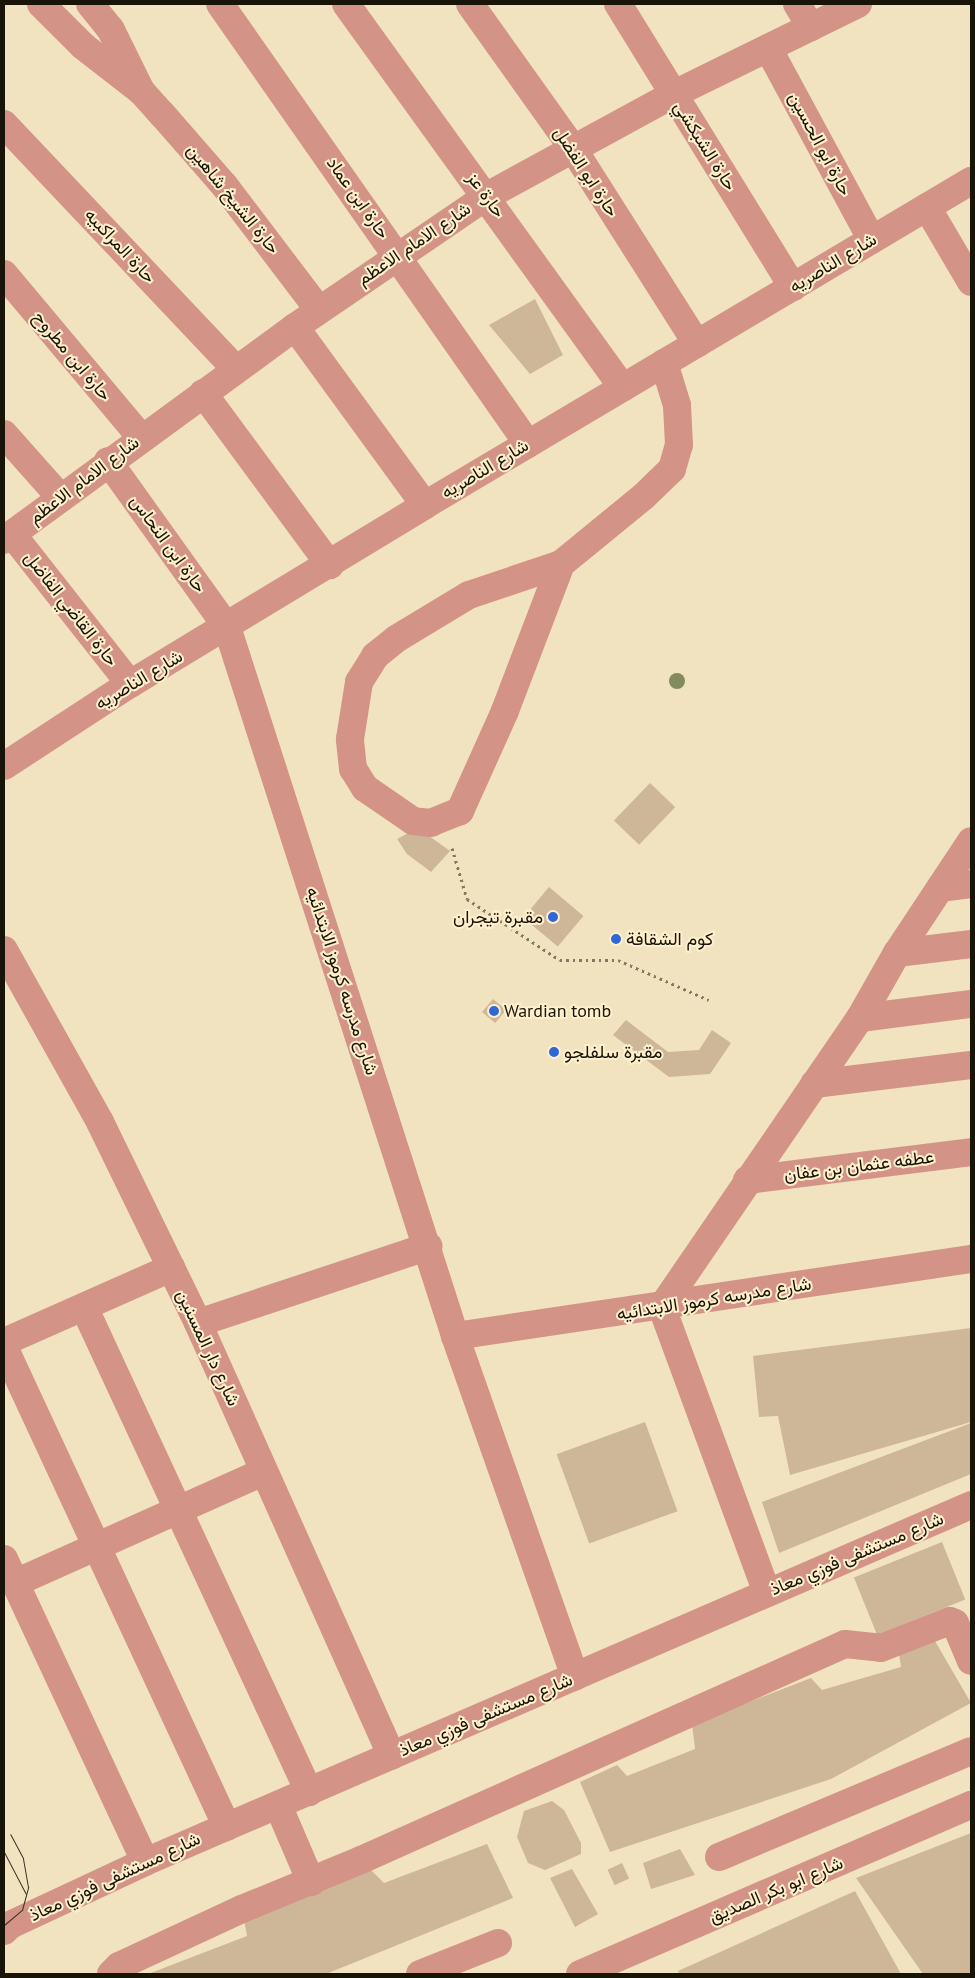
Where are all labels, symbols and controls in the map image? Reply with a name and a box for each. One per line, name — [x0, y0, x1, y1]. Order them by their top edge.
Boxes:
street label: حارة ابو الحسين — [784, 89, 856, 199]
street label: حارة الشبكشي — [669, 97, 741, 195]
street label: حارة ابو الفضل — [549, 123, 623, 221]
street label: حارة الشيخ شاهين — [182, 140, 284, 258]
street label: حارة ابن عماد — [322, 153, 394, 243]
street label: حارة عز — [462, 168, 510, 222]
street label: شارع الامام الاعظم — [353, 198, 475, 290]
street label: حارة المراكبيه — [80, 204, 160, 288]
street label: شارع الناصريه — [785, 228, 881, 298]
street label: حارة ابن مطروح — [28, 307, 116, 405]
street label: شارع الامام الاعظم — [25, 431, 143, 529]
street label: شارع الناصريه — [437, 434, 533, 504]
street label: حارة ابن النحاس — [125, 491, 211, 597]
street label: حارة القاضي الفاضل — [20, 547, 122, 671]
street label: شارع الناصريه — [91, 645, 187, 715]
street label: شارع مدرسه كرموز الابتدائيه — [301, 884, 383, 1078]
place label: مقبرة تيجران — [453, 906, 543, 928]
marker: مقبرة تيجران — [547, 911, 559, 923]
place label: كوم الشقافة — [626, 928, 713, 950]
marker: كوم الشقافة — [610, 933, 622, 945]
place label: Wardian tomb — [504, 1000, 611, 1022]
marker: Wardian tomb — [488, 1005, 500, 1017]
place label: مقبرة سلفلجو — [564, 1041, 662, 1063]
marker: مقبرة سلفلجو — [548, 1046, 560, 1058]
street label: عطفه عثمان بن عفان — [783, 1146, 935, 1186]
street label: شارع مدرسه كرموز الابتدائيه — [615, 1273, 813, 1325]
street label: شارع دار المسنين — [172, 1286, 244, 1410]
street label: شارع مستشفى فوزي معاذ — [767, 1508, 947, 1600]
street label: شارع مستشفى فوزي معاذ — [396, 1669, 576, 1761]
street label: شارع مستشفى فوزي معاذ — [26, 1828, 204, 1926]
street label: شارع ابو بكر الصديق — [706, 1852, 846, 1928]

